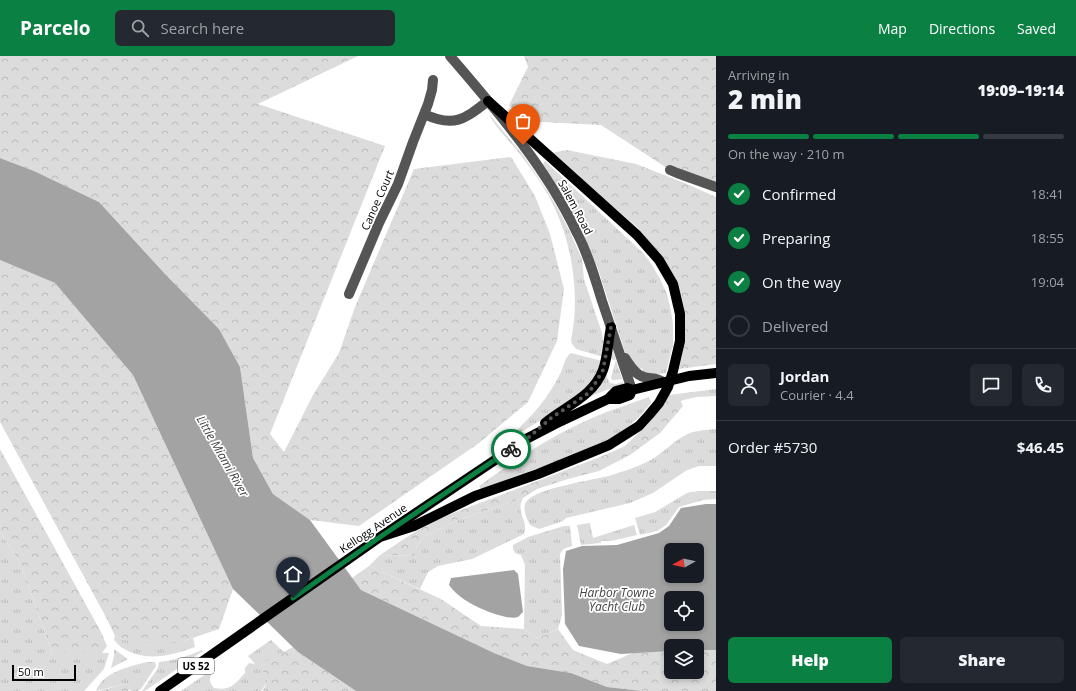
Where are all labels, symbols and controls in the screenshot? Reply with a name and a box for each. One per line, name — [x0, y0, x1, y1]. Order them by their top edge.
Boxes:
search box — [115, 10, 395, 46]
text: Parcelo — [20, 15, 91, 41]
icon: search — [129, 17, 151, 39]
text: Search here — [161, 18, 244, 38]
text: Map — [878, 19, 907, 38]
text: Directions — [929, 19, 995, 38]
text: Saved — [1017, 19, 1056, 38]
text: Arriving in — [728, 66, 790, 84]
text: 19:09–19:14 — [978, 80, 1064, 100]
text: 2 min — [728, 81, 802, 117]
pin — [506, 104, 540, 145]
icon: bag — [512, 110, 534, 132]
text: On the way · 210 m — [728, 145, 844, 163]
street label: Canoe Court — [357, 168, 397, 232]
street label: Salem Road — [555, 177, 597, 237]
icon: check — [728, 183, 750, 205]
text: Confirmed — [762, 184, 836, 204]
text: 18:41 — [1031, 185, 1064, 203]
icon: check — [728, 227, 750, 249]
text: Preparing — [762, 228, 830, 248]
text: 18:55 — [1031, 229, 1064, 247]
icon: check — [728, 271, 750, 293]
text: On the way — [762, 272, 841, 292]
text: 19:04 — [1031, 273, 1064, 291]
text: Delivered — [762, 316, 829, 336]
button: person — [728, 364, 770, 406]
button: chat — [970, 364, 1012, 406]
button: phone — [1022, 364, 1064, 406]
text: Jordan — [780, 366, 829, 386]
text: Courier · 4.4 — [780, 386, 854, 404]
water label: Little Miami River — [193, 412, 254, 501]
courier — [491, 429, 531, 469]
text: Order #5730 — [728, 437, 817, 457]
text: $46.45 — [1017, 437, 1064, 457]
icon: bike — [500, 438, 522, 460]
street label: Kellogg Avenue — [336, 500, 410, 556]
north arrow — [664, 543, 704, 583]
map controls — [664, 543, 704, 679]
pin — [276, 557, 310, 598]
icon: home — [282, 563, 304, 585]
water label: Harbor Towne Yacht Club — [579, 584, 655, 615]
button: locate — [664, 591, 704, 631]
button: Help — [728, 637, 892, 683]
button: Share — [900, 637, 1064, 683]
button: layers — [664, 639, 704, 679]
road number: US 52 — [178, 658, 214, 674]
scale bar — [12, 663, 76, 682]
text: 50 m — [18, 664, 44, 679]

